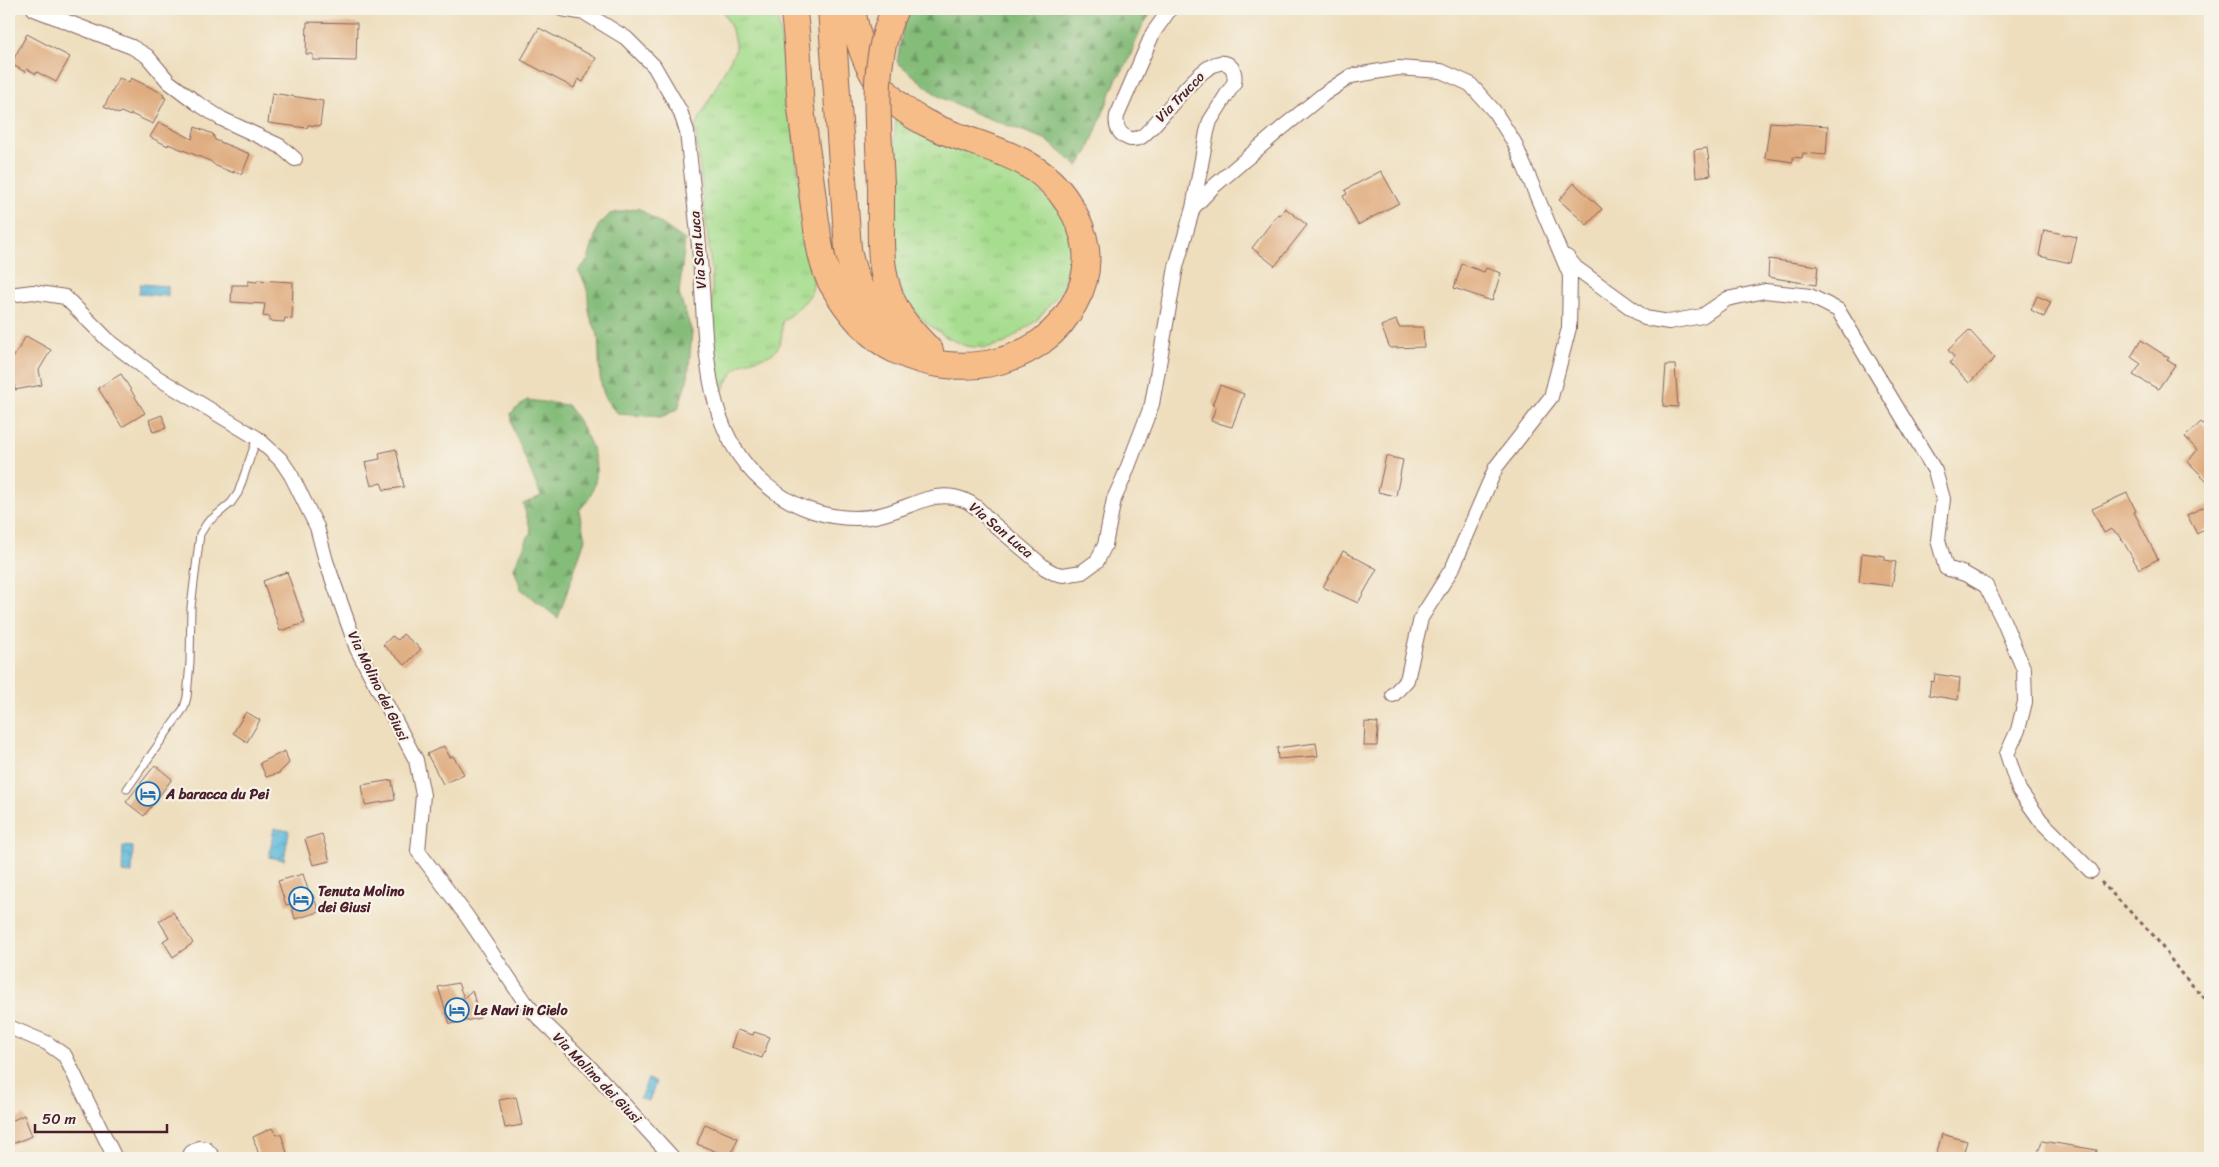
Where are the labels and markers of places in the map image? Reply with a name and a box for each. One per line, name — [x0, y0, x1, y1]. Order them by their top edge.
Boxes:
hotel icon: A baracca du Pei — [135, 781, 161, 807]
place label: A baracca du Pei — [165, 782, 270, 807]
place label: Tenuta Molino dei Giusi — [318, 879, 404, 920]
hotel icon: Tenuta Molino dei Giusi — [288, 886, 314, 912]
hotel icon: Le Navi in Cielo — [444, 997, 470, 1023]
place label: Le Navi in Cielo — [474, 998, 569, 1023]

